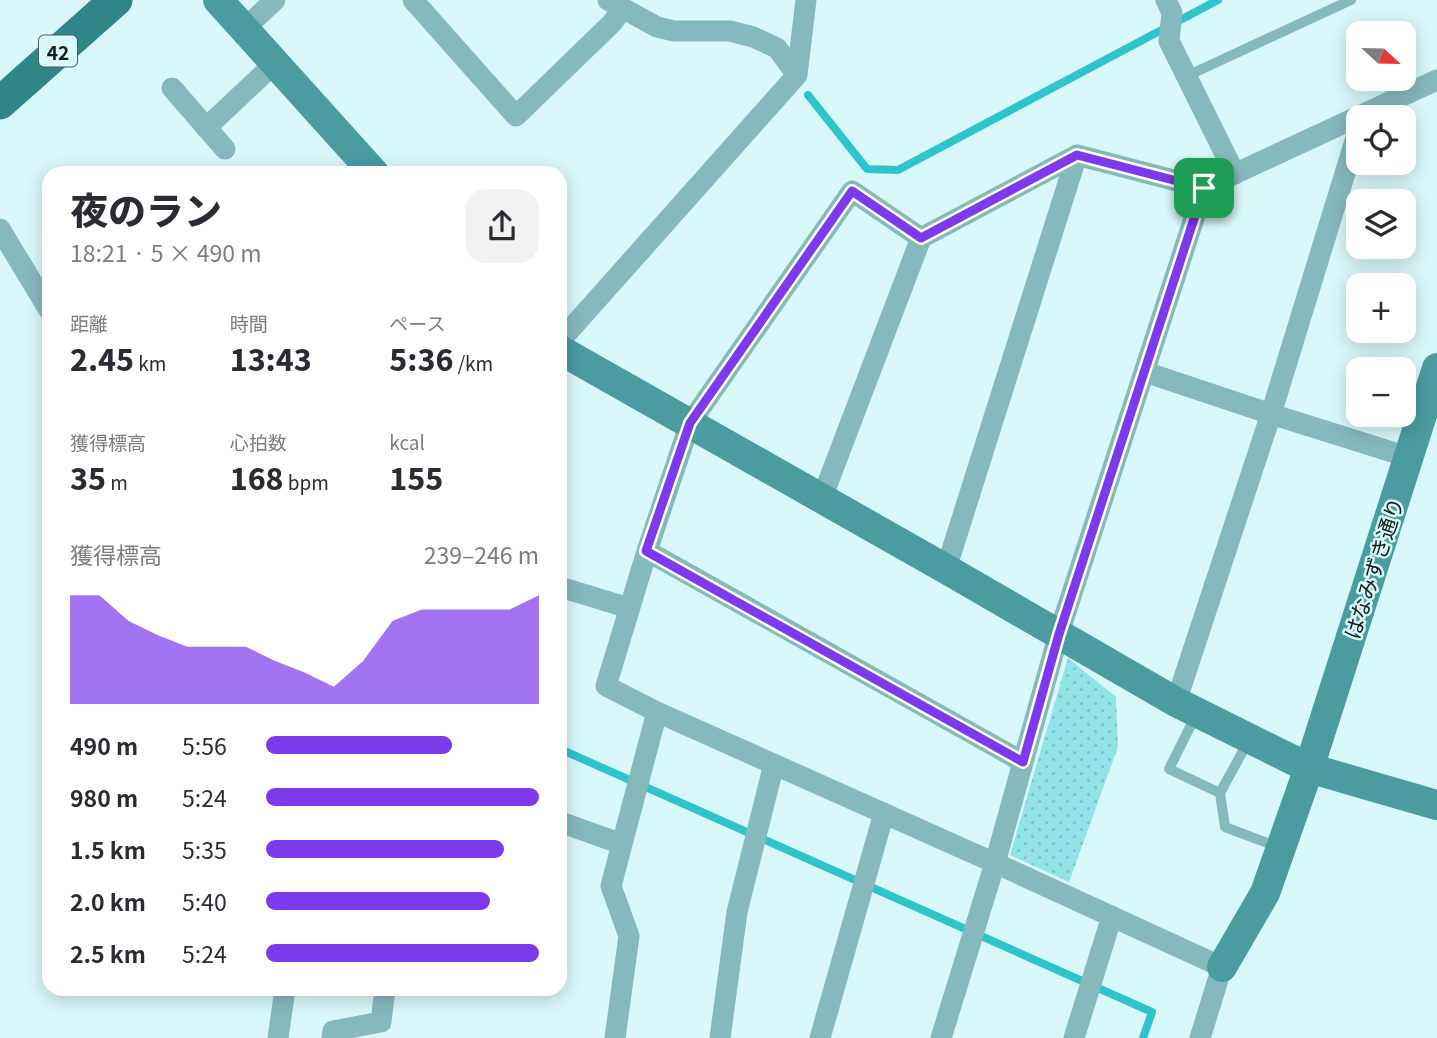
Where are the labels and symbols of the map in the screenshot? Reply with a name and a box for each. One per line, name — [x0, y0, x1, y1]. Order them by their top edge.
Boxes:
north arrow — [1346, 21, 1416, 91]
road number: 42 — [39, 36, 77, 66]
pin — [1174, 158, 1234, 218]
street label: はなみずき通り — [1336, 493, 1410, 643]

